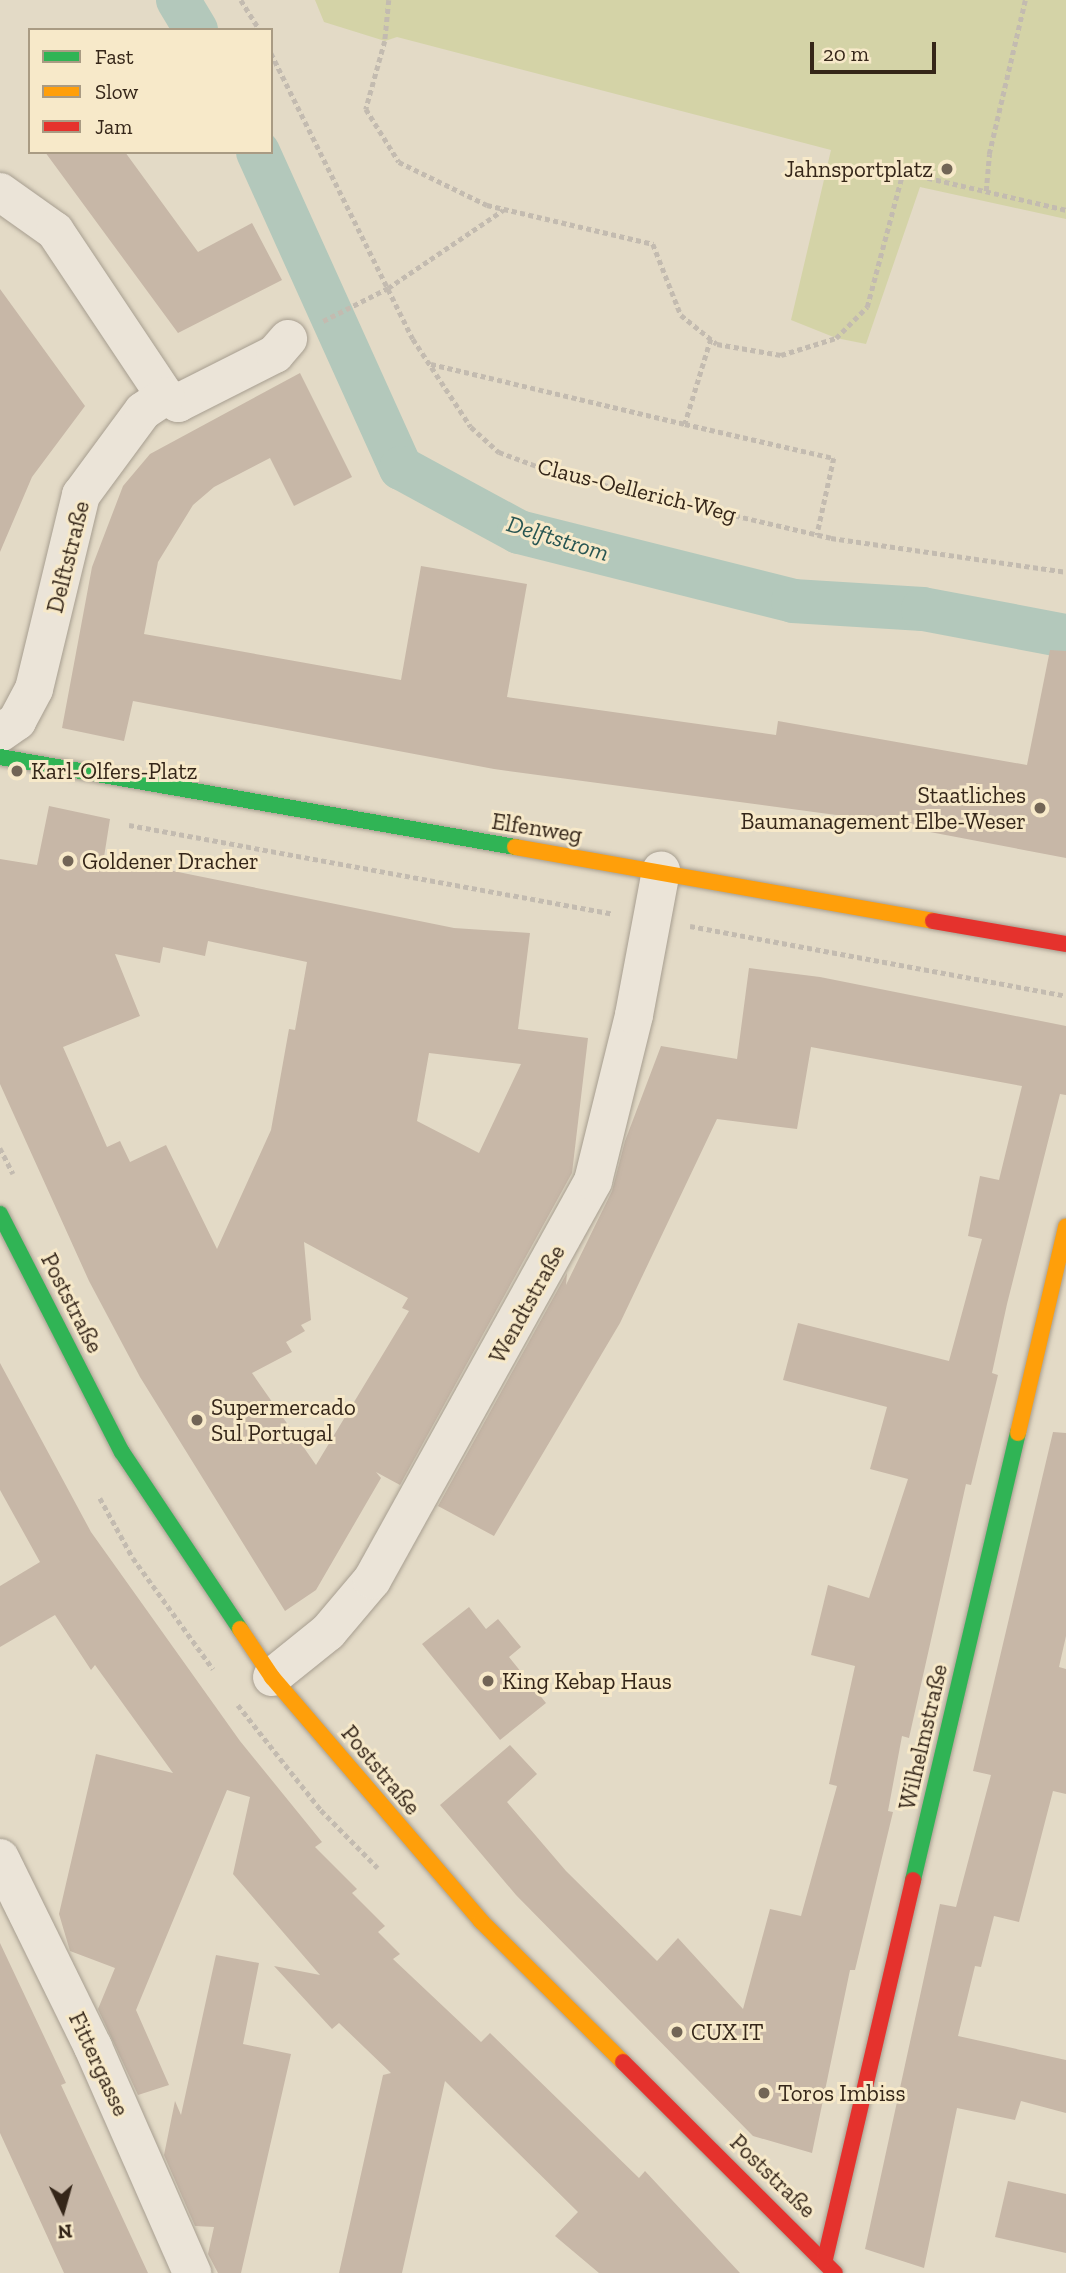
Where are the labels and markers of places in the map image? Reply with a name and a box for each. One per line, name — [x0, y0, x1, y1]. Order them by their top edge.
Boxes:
place label: Jahnsportplatz — [784, 155, 933, 183]
marker: Jahnsportplatz — [939, 161, 955, 177]
place label: Karl-Olfers-Platz — [31, 757, 198, 785]
marker: Karl-Olfers-Platz — [9, 763, 25, 779]
place label: Staatliches Baumanagement Elbe-Weser — [740, 781, 1026, 835]
marker: Staatliches Baumanagement Elbe-Weser — [1032, 800, 1048, 816]
place label: Goldener Dracher — [82, 847, 259, 875]
marker: Goldener Dracher — [60, 853, 76, 869]
place label: Supermercado Sul Portugal — [211, 1393, 356, 1447]
marker: Supermercado Sul Portugal — [189, 1412, 205, 1428]
place label: King Kebap Haus — [502, 1667, 672, 1695]
marker: King Kebap Haus — [480, 1673, 496, 1689]
place label: CUX IT — [691, 2018, 764, 2046]
marker: CUX IT — [669, 2024, 685, 2040]
place label: Toros Imbiss — [778, 2079, 905, 2107]
marker: Toros Imbiss — [756, 2085, 772, 2101]

